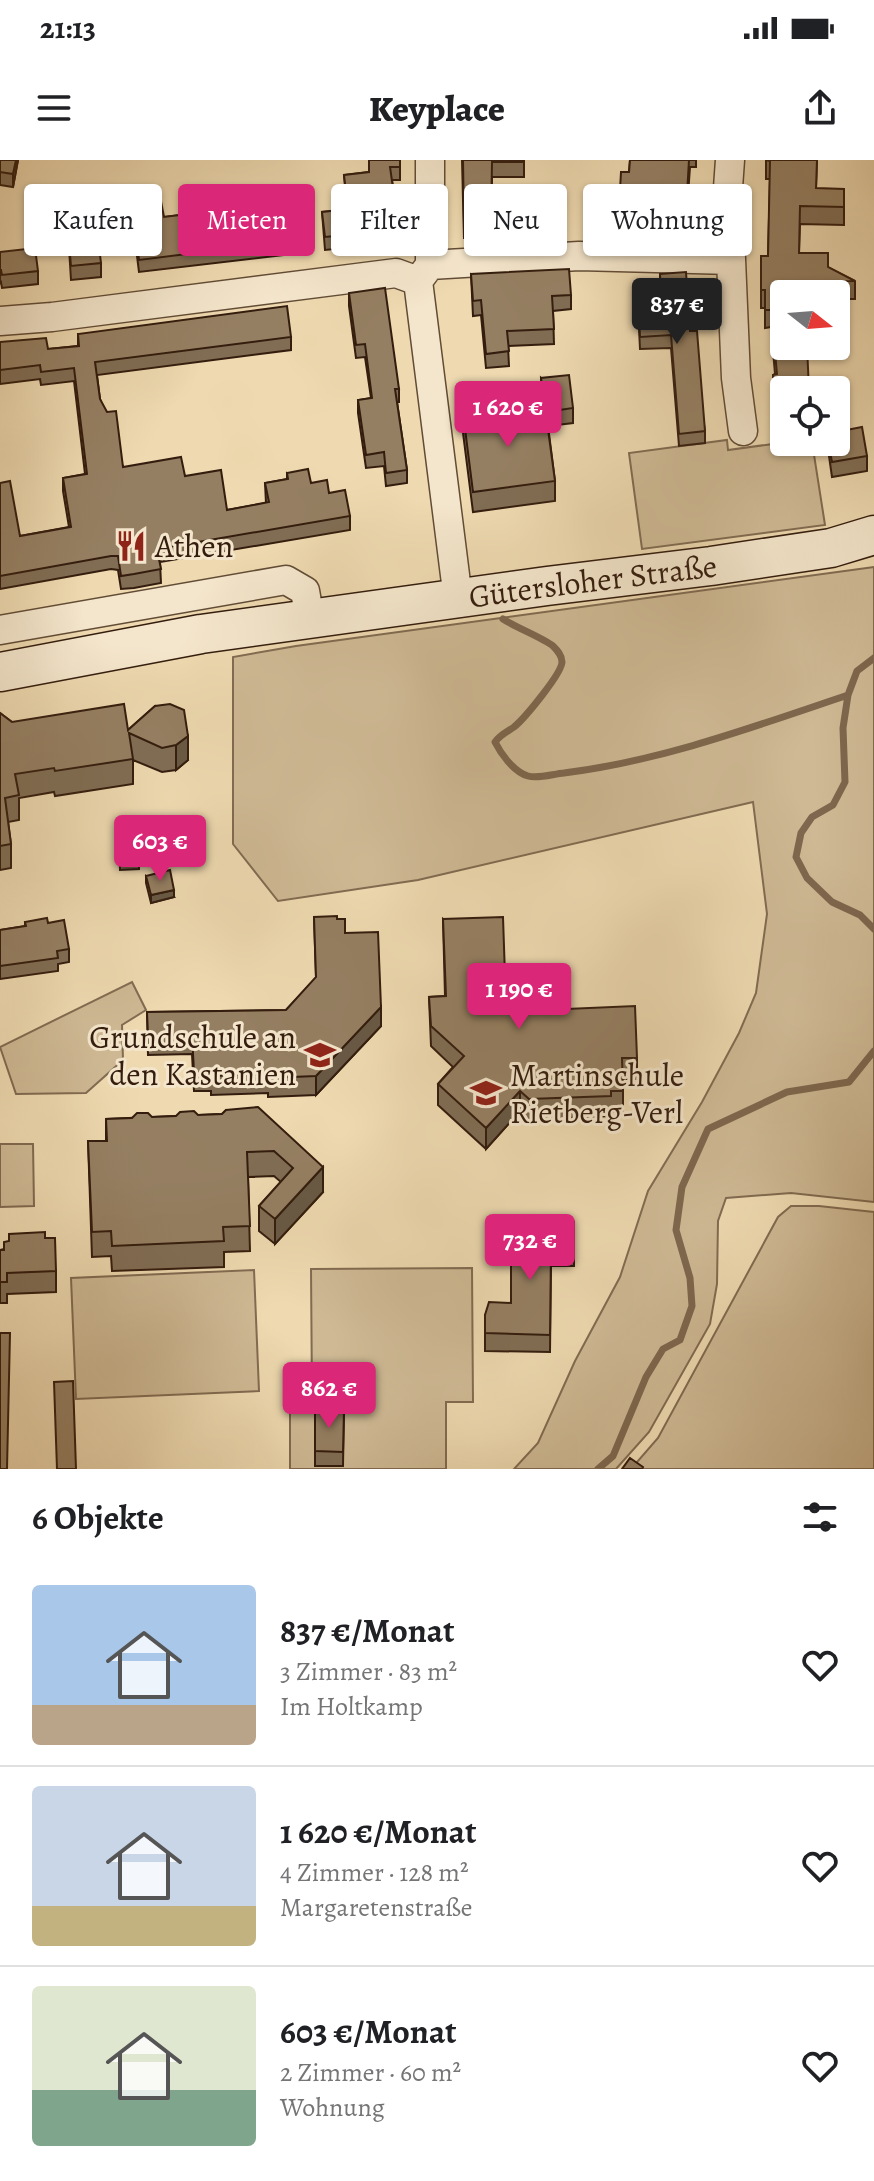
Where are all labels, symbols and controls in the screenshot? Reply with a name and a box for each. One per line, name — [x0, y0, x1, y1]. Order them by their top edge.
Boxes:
text: 21:13 — [40, 8, 96, 48]
text: Keyplace — [369, 84, 505, 133]
icon: menu — [32, 86, 76, 130]
icon: share — [798, 86, 842, 130]
chip: Kaufen — [24, 184, 162, 256]
chip: Mieten — [178, 184, 315, 256]
chip: Filter — [331, 184, 448, 256]
chip: Neu — [464, 184, 567, 256]
chip: Wohnung — [583, 184, 752, 256]
pin: 837 € — [621, 278, 733, 346]
north arrow — [770, 280, 850, 360]
map controls — [770, 280, 850, 456]
text: 837 € — [650, 286, 704, 321]
button: locate — [770, 376, 850, 456]
pin: 1 620 € — [434, 381, 582, 449]
text: 1 620 € — [472, 389, 544, 424]
place label: Athen — [154, 524, 233, 568]
restaurant icon: Athen — [114, 529, 148, 563]
street label: Gütersloher Straße — [466, 543, 719, 619]
pin: 603 € — [104, 815, 216, 883]
text: 603 € — [132, 823, 188, 858]
pin: 1 190 € — [445, 963, 593, 1031]
text: 1 190 € — [485, 971, 553, 1006]
place label: Grundschule an den Kastanien — [89, 1015, 296, 1096]
school or university icon: Grundschule an den Kastanien — [303, 1038, 337, 1072]
place label: Martinschule Rietberg-Verl — [510, 1053, 684, 1134]
school or university icon: Martinschule Rietberg-Verl — [469, 1076, 503, 1110]
pin: 732 € — [474, 1214, 586, 1282]
text: 732 € — [503, 1222, 557, 1257]
pin: 862 € — [273, 1362, 385, 1430]
text: 862 € — [301, 1370, 357, 1405]
text: 6 Objekte — [32, 1494, 164, 1541]
icon: filters — [798, 1495, 842, 1539]
text: 837 €/Monat — [280, 1607, 455, 1654]
icon: home — [96, 1617, 192, 1713]
icon: heart — [798, 1643, 842, 1687]
text: 3 Zimmer · 83 m² — [280, 1654, 457, 1689]
text: Im Holtkamp — [280, 1689, 423, 1724]
text: 1 620 €/Monat — [280, 1808, 477, 1855]
icon: home — [96, 1818, 192, 1914]
icon: heart — [798, 1844, 842, 1888]
text: 4 Zimmer · 128 m² — [280, 1855, 469, 1890]
text: Margaretenstraße — [280, 1890, 472, 1925]
text: 603 €/Monat — [280, 2008, 457, 2055]
icon: home — [96, 2018, 192, 2114]
icon: heart — [798, 2044, 842, 2088]
text: 2 Zimmer · 60 m² — [280, 2055, 461, 2090]
text: Wohnung — [280, 2090, 385, 2125]

